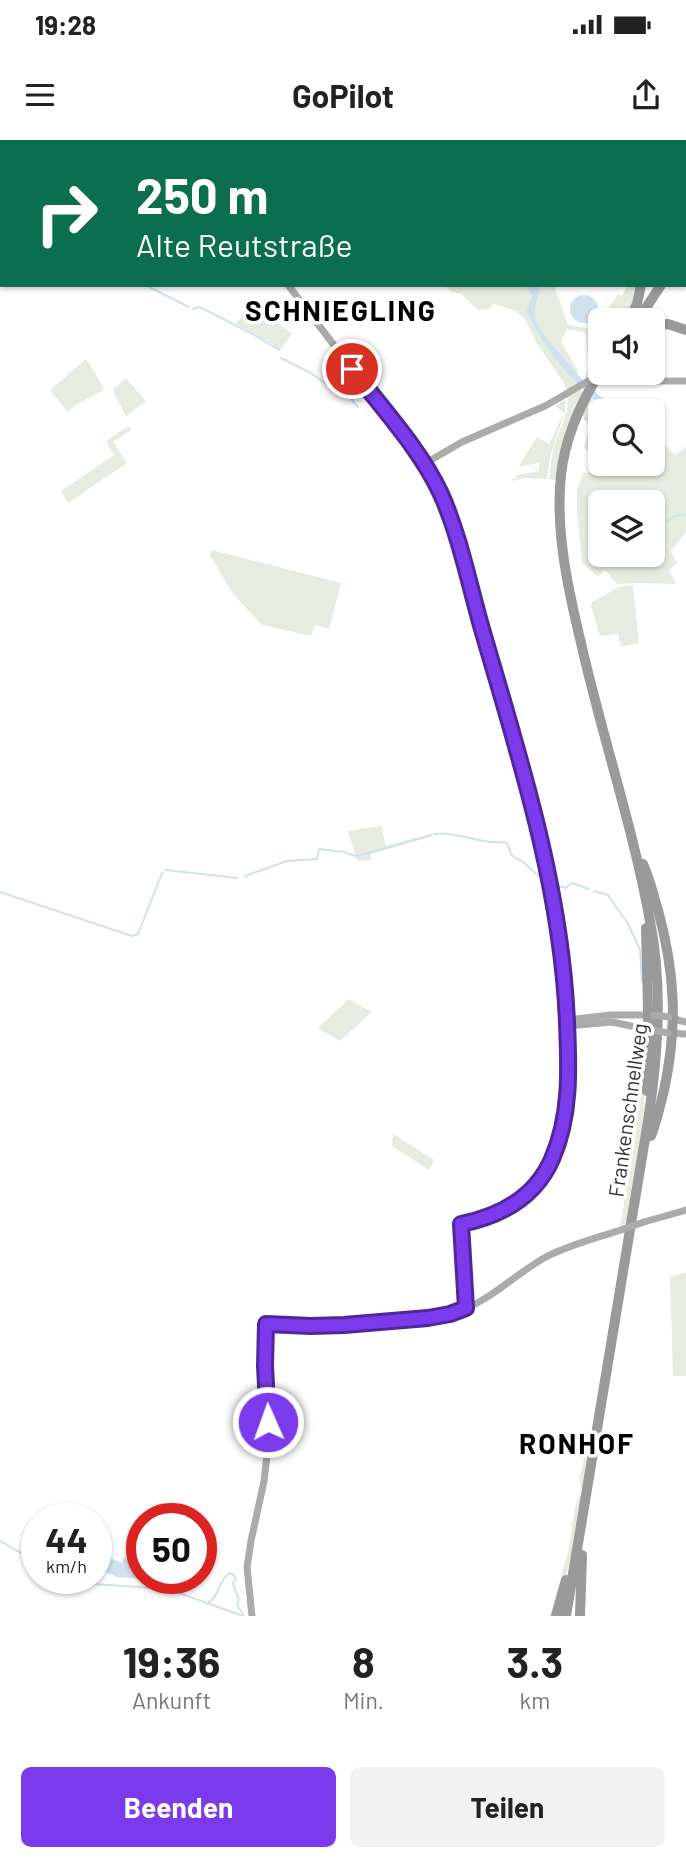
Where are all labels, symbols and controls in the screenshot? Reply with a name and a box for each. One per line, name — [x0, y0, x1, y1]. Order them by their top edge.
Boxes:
text: 19:28 — [35, 9, 96, 40]
icon: menu — [21, 76, 59, 114]
text: GoPilot — [292, 76, 394, 114]
icon: share — [627, 76, 665, 114]
text: 250 m — [136, 165, 269, 224]
icon: right — [21, 168, 112, 259]
text: Alte Reutstraße — [136, 225, 353, 263]
district label: SCHNIEGLING — [245, 293, 437, 327]
map controls — [588, 308, 665, 567]
button: sound — [588, 308, 665, 385]
pin — [322, 339, 382, 399]
icon: arrive — [333, 350, 371, 388]
button: search — [588, 399, 665, 476]
button: layers — [588, 490, 665, 567]
street label: Frankenschnellweg — [602, 1021, 652, 1199]
position arrow — [231, 1385, 305, 1459]
district label: RONHOF — [519, 1426, 635, 1460]
speed limit sign: 50 — [126, 1503, 217, 1594]
text: 44 — [45, 1518, 88, 1560]
text: km/h — [46, 1555, 87, 1577]
text: 19:36 — [123, 1636, 220, 1686]
text: 8 — [352, 1636, 375, 1686]
text: 3.3 — [507, 1636, 563, 1686]
text: Ankunft — [132, 1686, 211, 1714]
text: Min. — [343, 1686, 384, 1714]
text: km — [520, 1686, 550, 1714]
button: Beenden — [21, 1767, 336, 1847]
button: Teilen — [350, 1767, 665, 1847]

